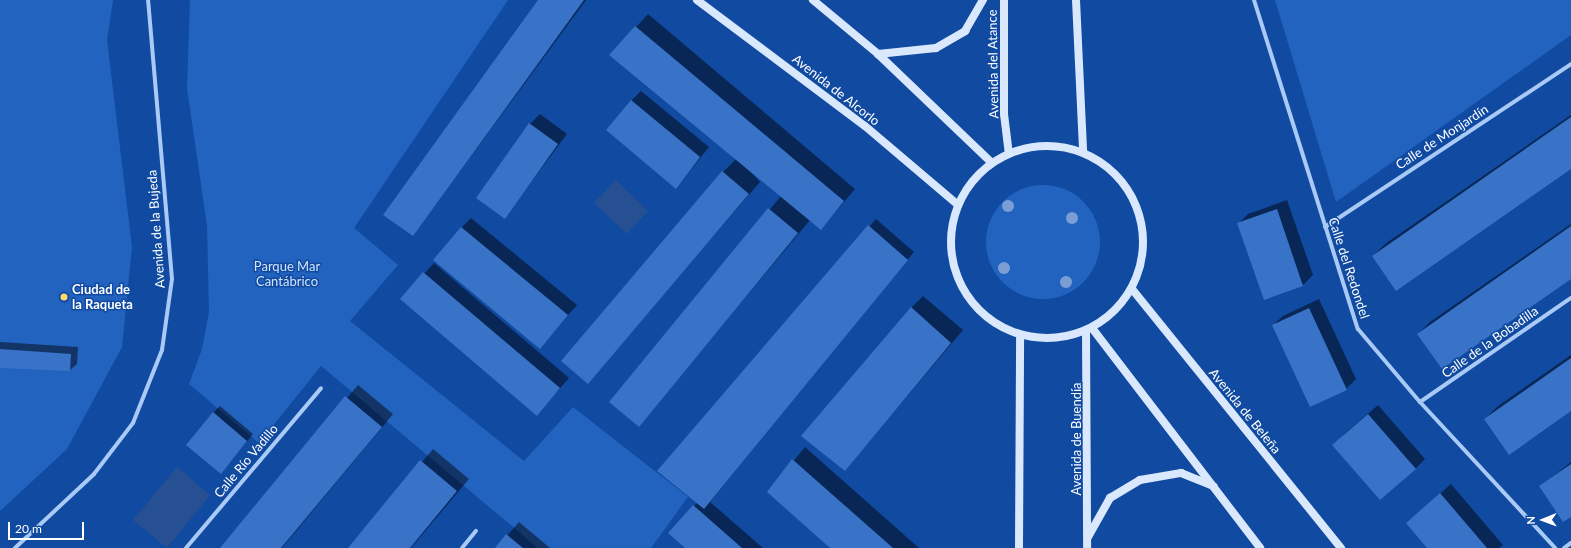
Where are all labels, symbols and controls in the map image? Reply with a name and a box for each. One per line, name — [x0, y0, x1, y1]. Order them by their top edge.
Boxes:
street label: Avenida del Atance — [984, 9, 1002, 119]
street label: Avenida de Alcorlo — [789, 51, 883, 129]
street label: Calle de Monjardín — [1393, 101, 1491, 173]
street label: Avenida de la Bujeda — [144, 169, 168, 289]
street label: Calle del Redondel — [1325, 215, 1373, 321]
park label: Parque Mar Cantábrico — [254, 259, 320, 290]
place label: Ciudad de la Raqueta — [72, 282, 133, 313]
marker: Ciudad de la Raqueta — [59, 292, 69, 302]
street label: Calle de la Bobadilla — [1439, 303, 1541, 381]
street label: Avenida de Beleña — [1206, 365, 1284, 457]
street label: Avenida de Buendía — [1068, 382, 1084, 496]
street label: Calle Río Vadillo — [211, 421, 281, 501]
north arrow — [1523, 500, 1563, 540]
scale bar — [10, 514, 86, 540]
text: N — [1524, 516, 1537, 525]
text: 20 m — [15, 521, 42, 536]

